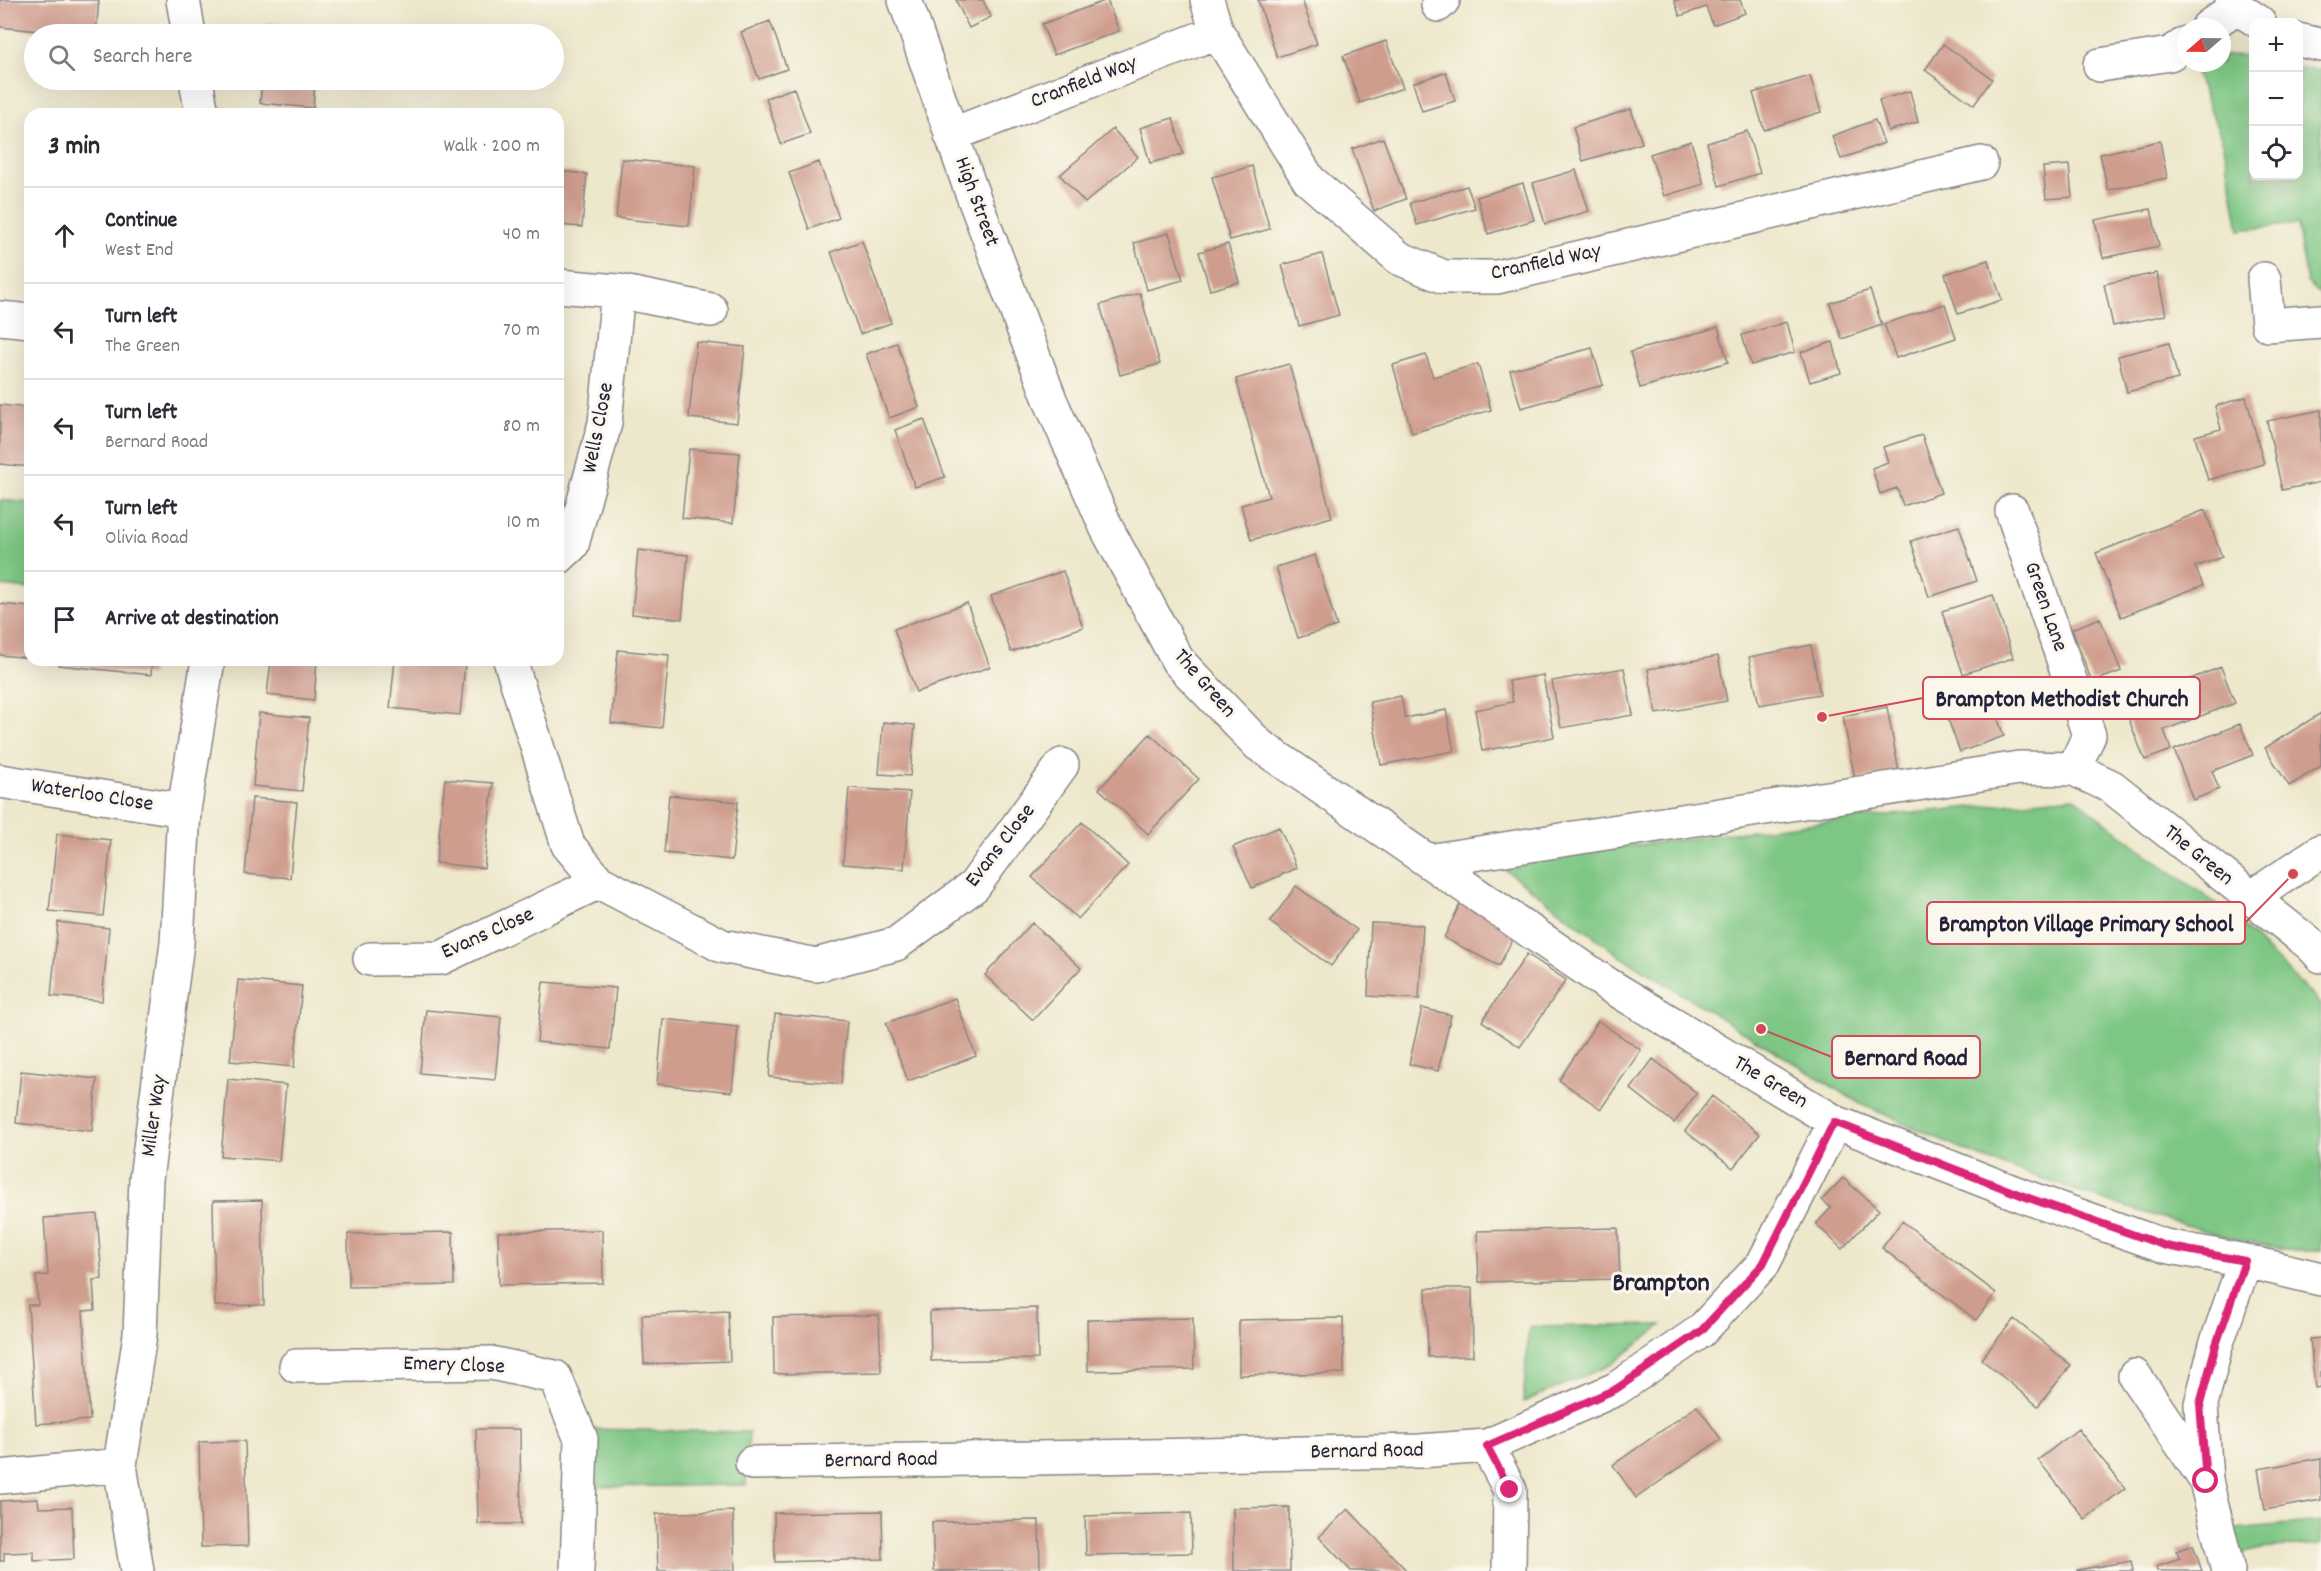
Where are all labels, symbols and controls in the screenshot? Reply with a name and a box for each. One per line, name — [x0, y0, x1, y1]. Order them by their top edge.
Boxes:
north arrow — [2177, 18, 2231, 72]
map controls — [2249, 18, 2303, 180]
button: + — [2249, 18, 2303, 72]
search box — [24, 24, 564, 90]
icon: search — [45, 41, 78, 74]
text: Search here — [93, 42, 192, 73]
street label: Cranfield Way — [1026, 48, 1143, 118]
button: − — [2249, 72, 2303, 126]
button: locate — [2249, 126, 2303, 180]
text: 3 min — [48, 129, 100, 166]
text: Walk · 200 m — [444, 133, 540, 161]
street label: High Street — [945, 153, 1007, 251]
text: Continue — [105, 206, 177, 237]
icon: ahead — [48, 219, 81, 252]
text: 40 m — [502, 221, 540, 249]
street label: Cranfield Way — [1488, 236, 1605, 290]
text: West End — [105, 237, 173, 265]
text: Turn left — [105, 302, 177, 333]
icon: left — [48, 315, 81, 348]
text: 70 m — [503, 317, 540, 345]
text: The Green — [105, 333, 180, 361]
street label: Wells Close — [575, 380, 623, 476]
text: Turn left — [105, 398, 177, 429]
icon: left — [48, 411, 81, 444]
text: 80 m — [503, 413, 540, 441]
text: Bernard Road — [105, 429, 208, 457]
text: Turn left — [105, 494, 177, 525]
icon: left — [48, 507, 81, 540]
text: 10 m — [506, 509, 540, 537]
text: Olivia Road — [105, 525, 188, 553]
street label: Green Lane — [2015, 558, 2075, 656]
icon: arrive — [48, 603, 81, 636]
text: Arrive at destination — [105, 604, 279, 635]
street label: The Green — [1165, 643, 1243, 725]
callout: Brampton Methodist Church — [1923, 677, 2200, 719]
text: Brampton Methodist Church — [1935, 684, 2189, 718]
street label: Waterloo Close — [29, 771, 155, 821]
street label: Evans Close — [958, 798, 1044, 894]
street label: The Green — [2156, 818, 2240, 894]
street label: Evans Close — [437, 900, 539, 968]
callout: Brampton Village Primary School — [1927, 902, 2245, 944]
text: Brampton Village Primary School — [1939, 909, 2234, 943]
callout: Bernard Road — [1832, 1036, 1980, 1078]
text: Bernard Road — [1844, 1043, 1968, 1077]
street label: The Green — [1727, 1048, 1813, 1118]
street label: Miller Way — [134, 1072, 176, 1159]
district label: Brampton — [1612, 1266, 1710, 1303]
street label: Emery Close — [403, 1349, 505, 1383]
street label: Bernard Road — [1310, 1436, 1424, 1468]
street label: Bernard Road — [824, 1445, 938, 1477]
route start — [2192, 1467, 2218, 1493]
route end — [1496, 1476, 1522, 1502]

